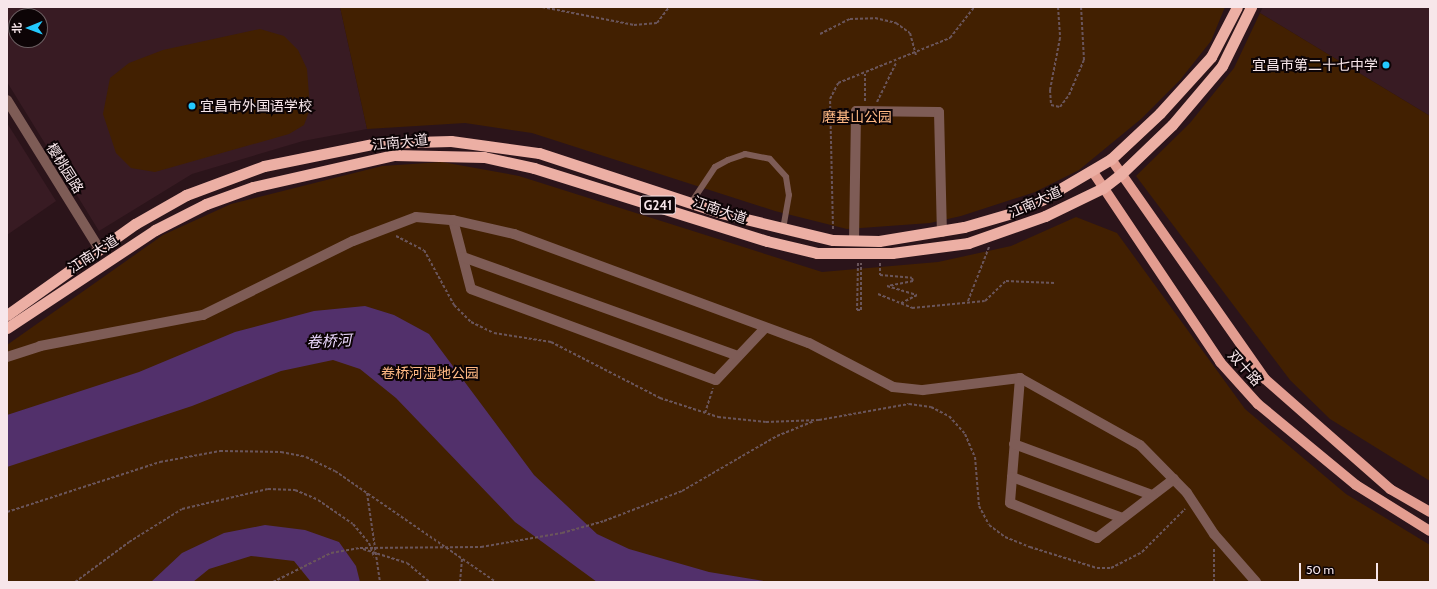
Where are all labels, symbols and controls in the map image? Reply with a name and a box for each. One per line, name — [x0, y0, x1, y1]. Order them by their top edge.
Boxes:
north arrow — [8, 8, 48, 48]
text: 北 — [10, 23, 24, 34]
place label: 宜昌市第二十七中学 — [1252, 57, 1378, 73]
marker: 宜昌市第二十七中学 — [1381, 60, 1391, 70]
place label: 宜昌市外国语学校 — [200, 98, 312, 114]
marker: 宜昌市外国语学校 — [187, 101, 197, 111]
park label: 磨基山公园 — [822, 109, 892, 125]
street label: 江南大道 — [371, 131, 429, 153]
street label: 樱桃园路 — [43, 140, 87, 196]
street label: 江南大道 — [1006, 183, 1064, 221]
street label: 江南大道 — [691, 193, 749, 227]
road number: G241 — [639, 194, 677, 216]
street label: 江南大道 — [65, 232, 121, 276]
water label: 卷桥河 — [306, 332, 352, 352]
street label: 双十路 — [1225, 347, 1265, 389]
park label: 卷桥河湿地公园 — [381, 365, 479, 381]
scale bar — [1301, 555, 1380, 581]
text: 50 m — [1306, 562, 1334, 577]

